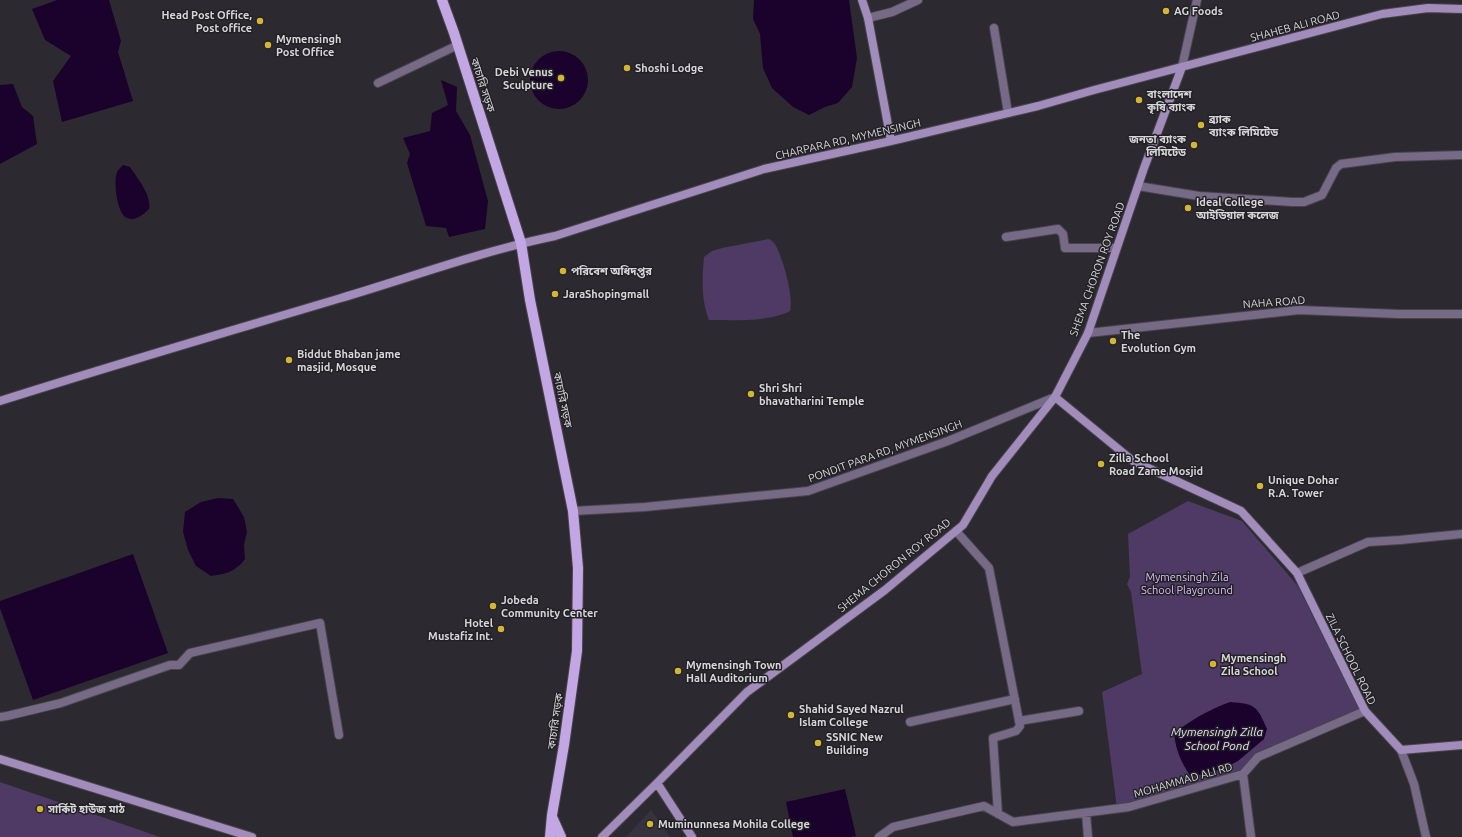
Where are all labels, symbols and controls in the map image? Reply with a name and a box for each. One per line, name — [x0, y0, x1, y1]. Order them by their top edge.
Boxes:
place label: AG Foods — [1174, 5, 1223, 17]
marker: AG Foods — [1161, 6, 1171, 16]
street label: SHAHEB ALI ROAD — [1249, 8, 1341, 44]
place label: Head Post Office, Post office — [162, 9, 252, 34]
marker: Head Post Office, Post office — [255, 16, 265, 26]
place label: Mymensingh Post Office — [276, 33, 341, 58]
marker: Mymensingh Post Office — [263, 40, 273, 50]
street label: কাচারি সড়ক — [468, 55, 497, 114]
place label: Shoshi Lodge — [635, 62, 704, 74]
marker: Shoshi Lodge — [622, 63, 632, 73]
place label: Debi Venus Sculpture — [495, 66, 553, 91]
marker: Debi Venus Sculpture — [556, 73, 566, 83]
place label: বাংলাদেশ কৃষি ব্যাংক — [1146, 88, 1196, 115]
marker: বাংলাদেশ কৃষি ব্যাংক — [1134, 95, 1144, 105]
place label: ব্র্যাক ব্যাংক লিমিটেড — [1208, 113, 1279, 138]
street label: CHARPARA RD, MYMENSINGH — [774, 116, 922, 162]
marker: ব্র্যাক ব্যাংক লিমিটেড — [1196, 120, 1206, 130]
place label: জনতা ব্যাংক লিমিটেড — [1128, 133, 1187, 158]
marker: জনতা ব্যাংক লিমিটেড — [1189, 140, 1199, 150]
place label: Ideal College আইডিয়াল কলেজ — [1195, 196, 1280, 221]
street label: SHEMA CHORON ROY ROAD — [1067, 200, 1127, 338]
marker: Ideal College আইডিয়াল কলেজ — [1183, 203, 1193, 213]
place label: পরিবেশ অধিদপ্তর — [571, 265, 652, 279]
marker: পরিবেশ অধিদপ্তর — [558, 266, 568, 276]
place label: JaraShopingmall — [563, 288, 650, 300]
marker: JaraShopingmall — [550, 289, 560, 299]
street label: NAHA ROAD — [1242, 294, 1306, 310]
place label: The Evolution Gym — [1121, 329, 1196, 354]
marker: The Evolution Gym — [1108, 336, 1118, 346]
place label: Biddut Bhaban jame masjid, Mosque — [297, 348, 400, 373]
marker: Biddut Bhaban jame masjid, Mosque — [284, 355, 294, 365]
street label: কাচারি সড়ক — [551, 370, 575, 429]
place label: Shri Shri bhavatharini Temple — [759, 382, 864, 407]
marker: Shri Shri bhavatharini Temple — [746, 389, 756, 399]
street label: PONDIT PARA RD, MYMENSINGH — [806, 418, 964, 484]
place label: Zilla School Road Zame Mosjid — [1109, 452, 1203, 477]
marker: Zilla School Road Zame Mosjid — [1096, 459, 1106, 469]
place label: Unique Dohar R.A. Tower — [1268, 474, 1339, 499]
marker: Unique Dohar R.A. Tower — [1255, 481, 1265, 491]
street label: SHEMA CHORON ROY ROAD — [835, 516, 953, 614]
park label: Mymensingh Zila School Playground — [1141, 571, 1233, 596]
place label: Jobeda Community Center — [501, 594, 598, 619]
marker: Jobeda Community Center — [488, 601, 498, 611]
street label: ZILA SCHOOL ROAD — [1324, 611, 1378, 707]
place label: Hotel Mustafiz Int. — [428, 617, 494, 642]
marker: Hotel Mustafiz Int. — [496, 624, 506, 634]
place label: Mymensingh Zila School — [1221, 652, 1286, 677]
place label: Mymensingh Town Hall Auditorium — [686, 659, 782, 684]
marker: Mymensingh Zila School — [1208, 659, 1218, 669]
marker: Mymensingh Town Hall Auditorium — [673, 666, 683, 676]
street label: কাচারি সড়ক — [545, 692, 565, 751]
place label: Shahid Sayed Nazrul Islam College — [799, 703, 904, 728]
marker: Shahid Sayed Nazrul Islam College — [786, 710, 796, 720]
water label: Mymensingh Zilla School Pond — [1171, 725, 1264, 752]
place label: SSNIC New Building — [826, 731, 883, 756]
marker: SSNIC New Building — [813, 738, 823, 748]
street label: MOHAMMAD ALI RD — [1132, 760, 1234, 800]
place label: সার্কিট হাউজ মাঠ — [47, 802, 126, 815]
marker: সার্কিট হাউজ মাঠ — [35, 804, 45, 814]
place label: Muminunnesa Mohila College — [658, 818, 810, 830]
marker: Muminunnesa Mohila College — [645, 819, 655, 829]

